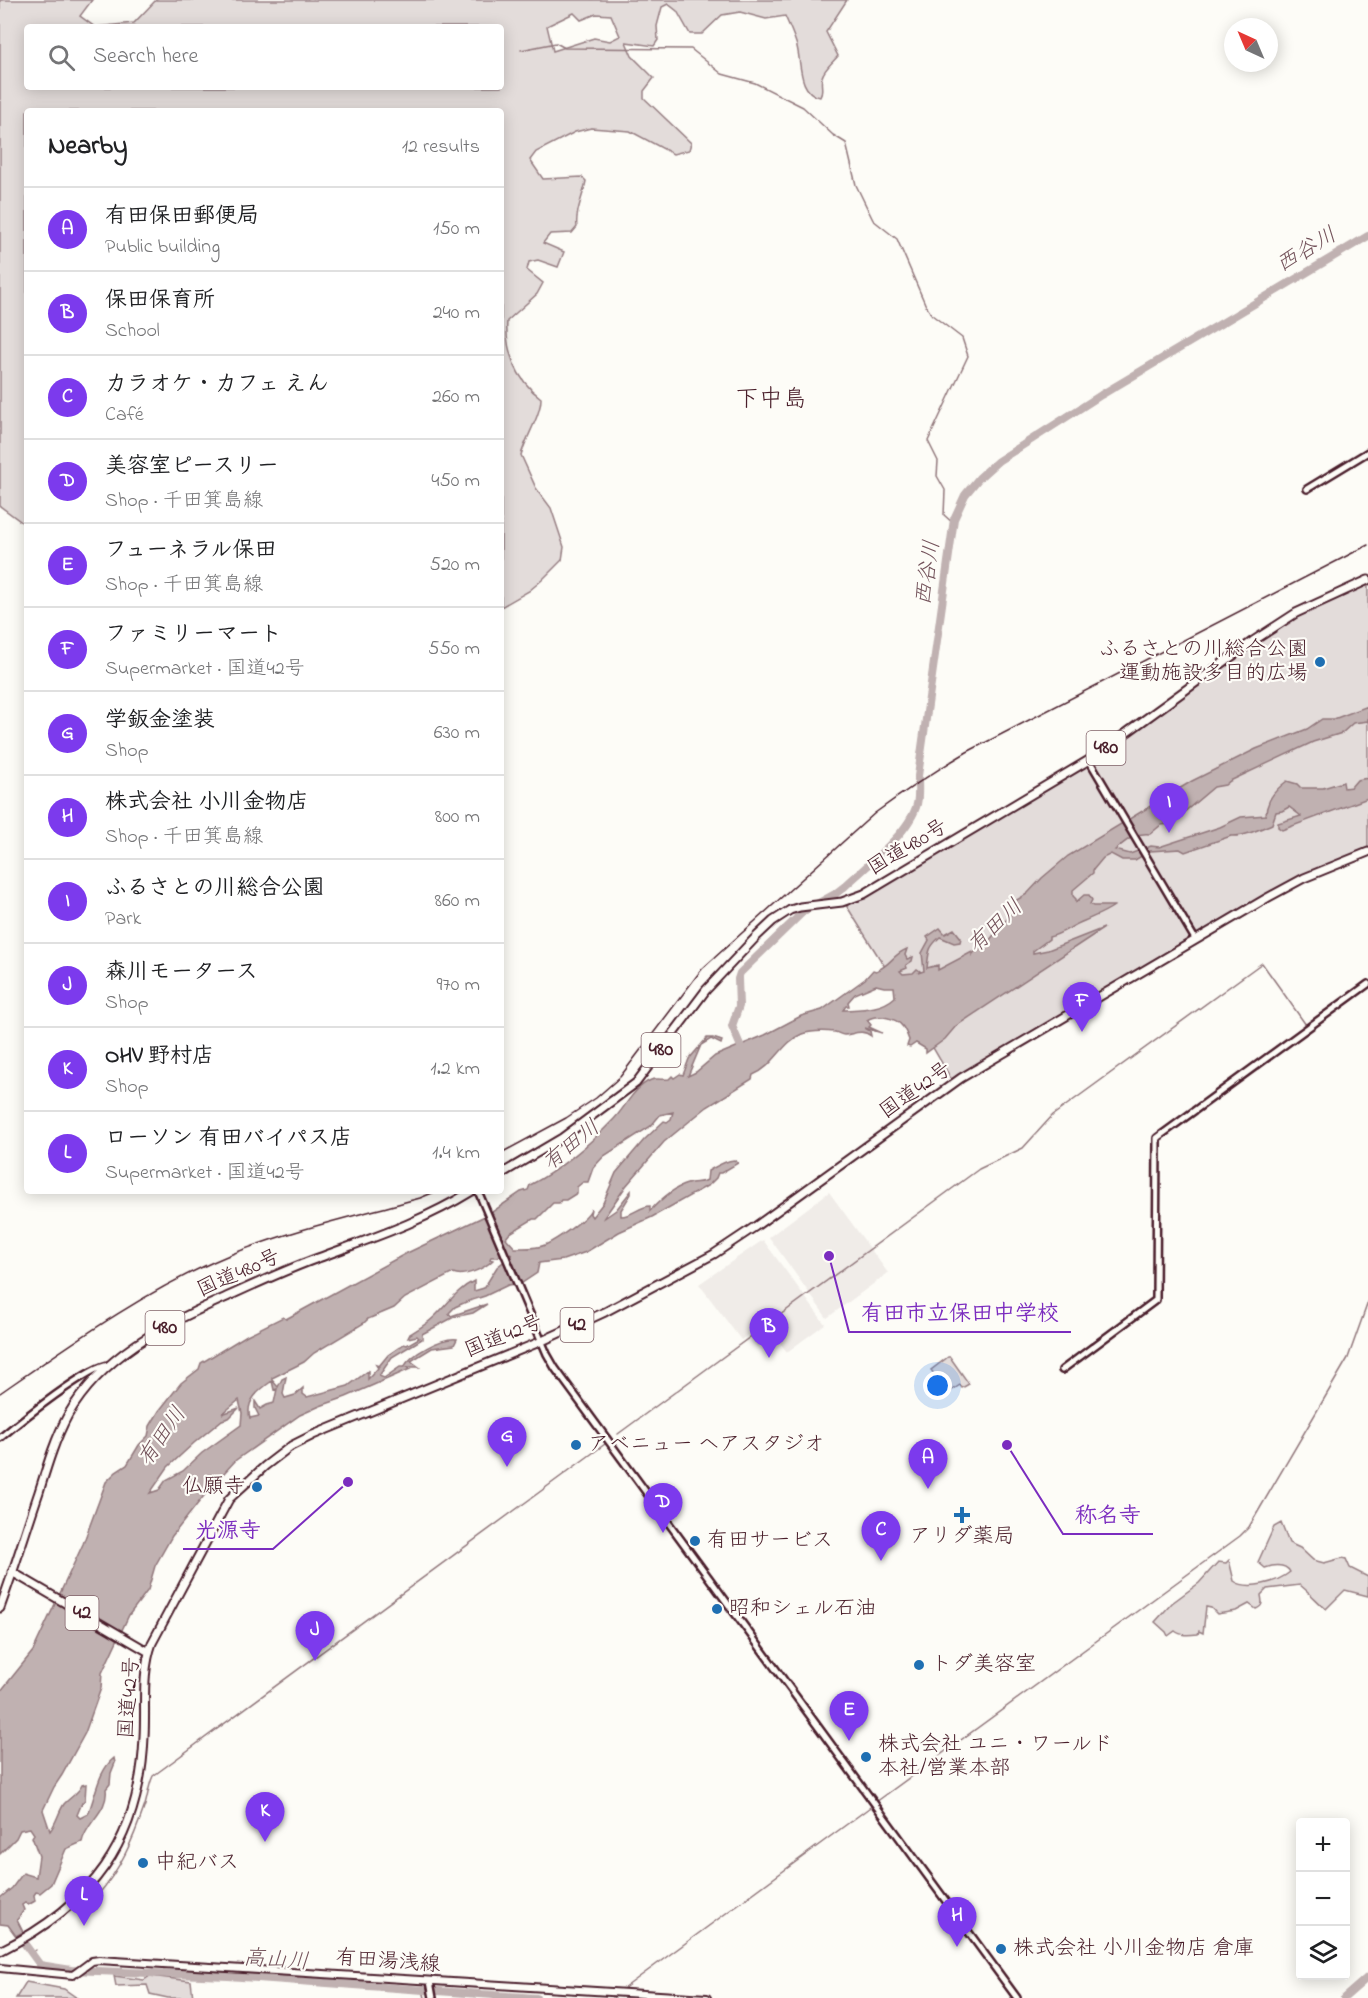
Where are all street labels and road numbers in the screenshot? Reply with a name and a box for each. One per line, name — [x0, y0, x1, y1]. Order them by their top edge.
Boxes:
road number: 480 — [1086, 731, 1126, 765]
street label: 国道480号 — [862, 812, 954, 884]
road number: 480 — [642, 1033, 680, 1067]
street label: 国道42号 — [874, 1055, 958, 1127]
street label: 国道480号 — [192, 1242, 286, 1306]
street label: 国道42号 — [460, 1308, 548, 1366]
road number: 42 — [560, 1308, 594, 1342]
road number: 480 — [146, 1311, 184, 1345]
road number: 42 — [66, 1596, 98, 1630]
street label: 国道42号 — [112, 1656, 148, 1740]
street label: 有田湯浅線 — [335, 1943, 441, 1981]

